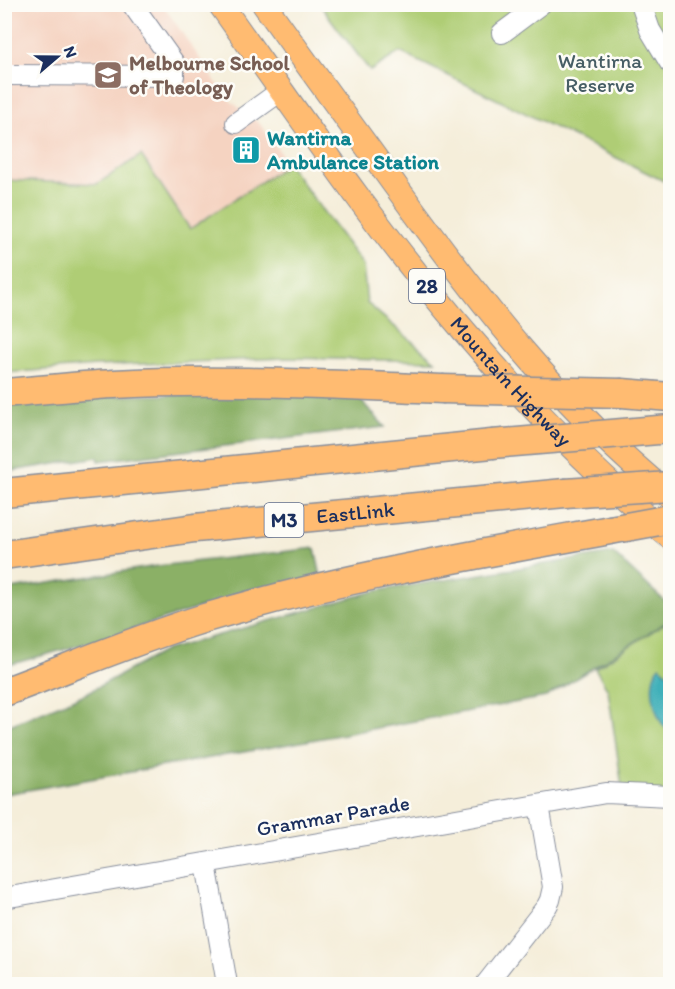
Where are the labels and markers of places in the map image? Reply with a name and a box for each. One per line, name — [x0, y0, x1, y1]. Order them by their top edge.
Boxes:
place label: Melbourne School of Theology — [129, 50, 291, 100]
school or university icon: Melbourne School of Theology — [92, 59, 124, 91]
place label: Wantirna Ambulance Station — [266, 125, 440, 174]
building icon: Wantirna Ambulance Station — [230, 134, 262, 166]

